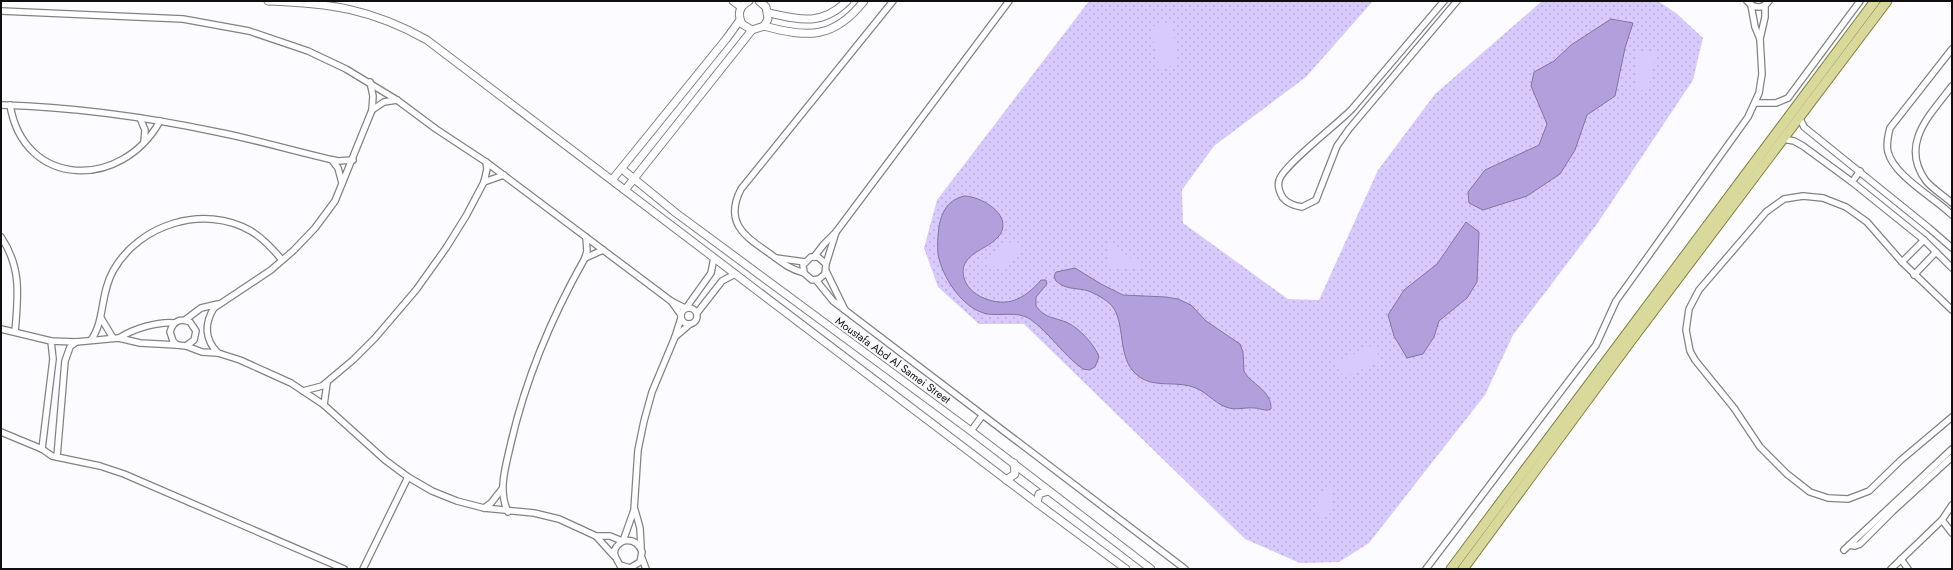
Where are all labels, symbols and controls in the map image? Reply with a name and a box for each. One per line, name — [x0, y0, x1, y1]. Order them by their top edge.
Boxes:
street label: Moustafa Abd Al Samei Street — [832, 313, 954, 408]

